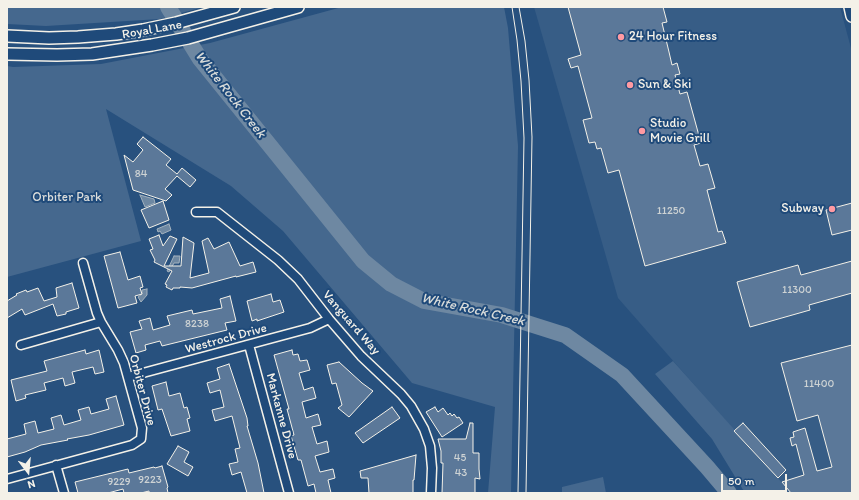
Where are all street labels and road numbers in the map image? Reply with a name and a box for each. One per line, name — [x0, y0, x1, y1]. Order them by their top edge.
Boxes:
street label: Royal Lane — [121, 17, 183, 43]
street label: Vanguard Way — [319, 288, 383, 358]
street label: Westrock Drive — [183, 321, 269, 357]
street label: Orbiter Drive — [125, 353, 159, 427]
street label: Markanne Drive — [262, 371, 300, 461]

